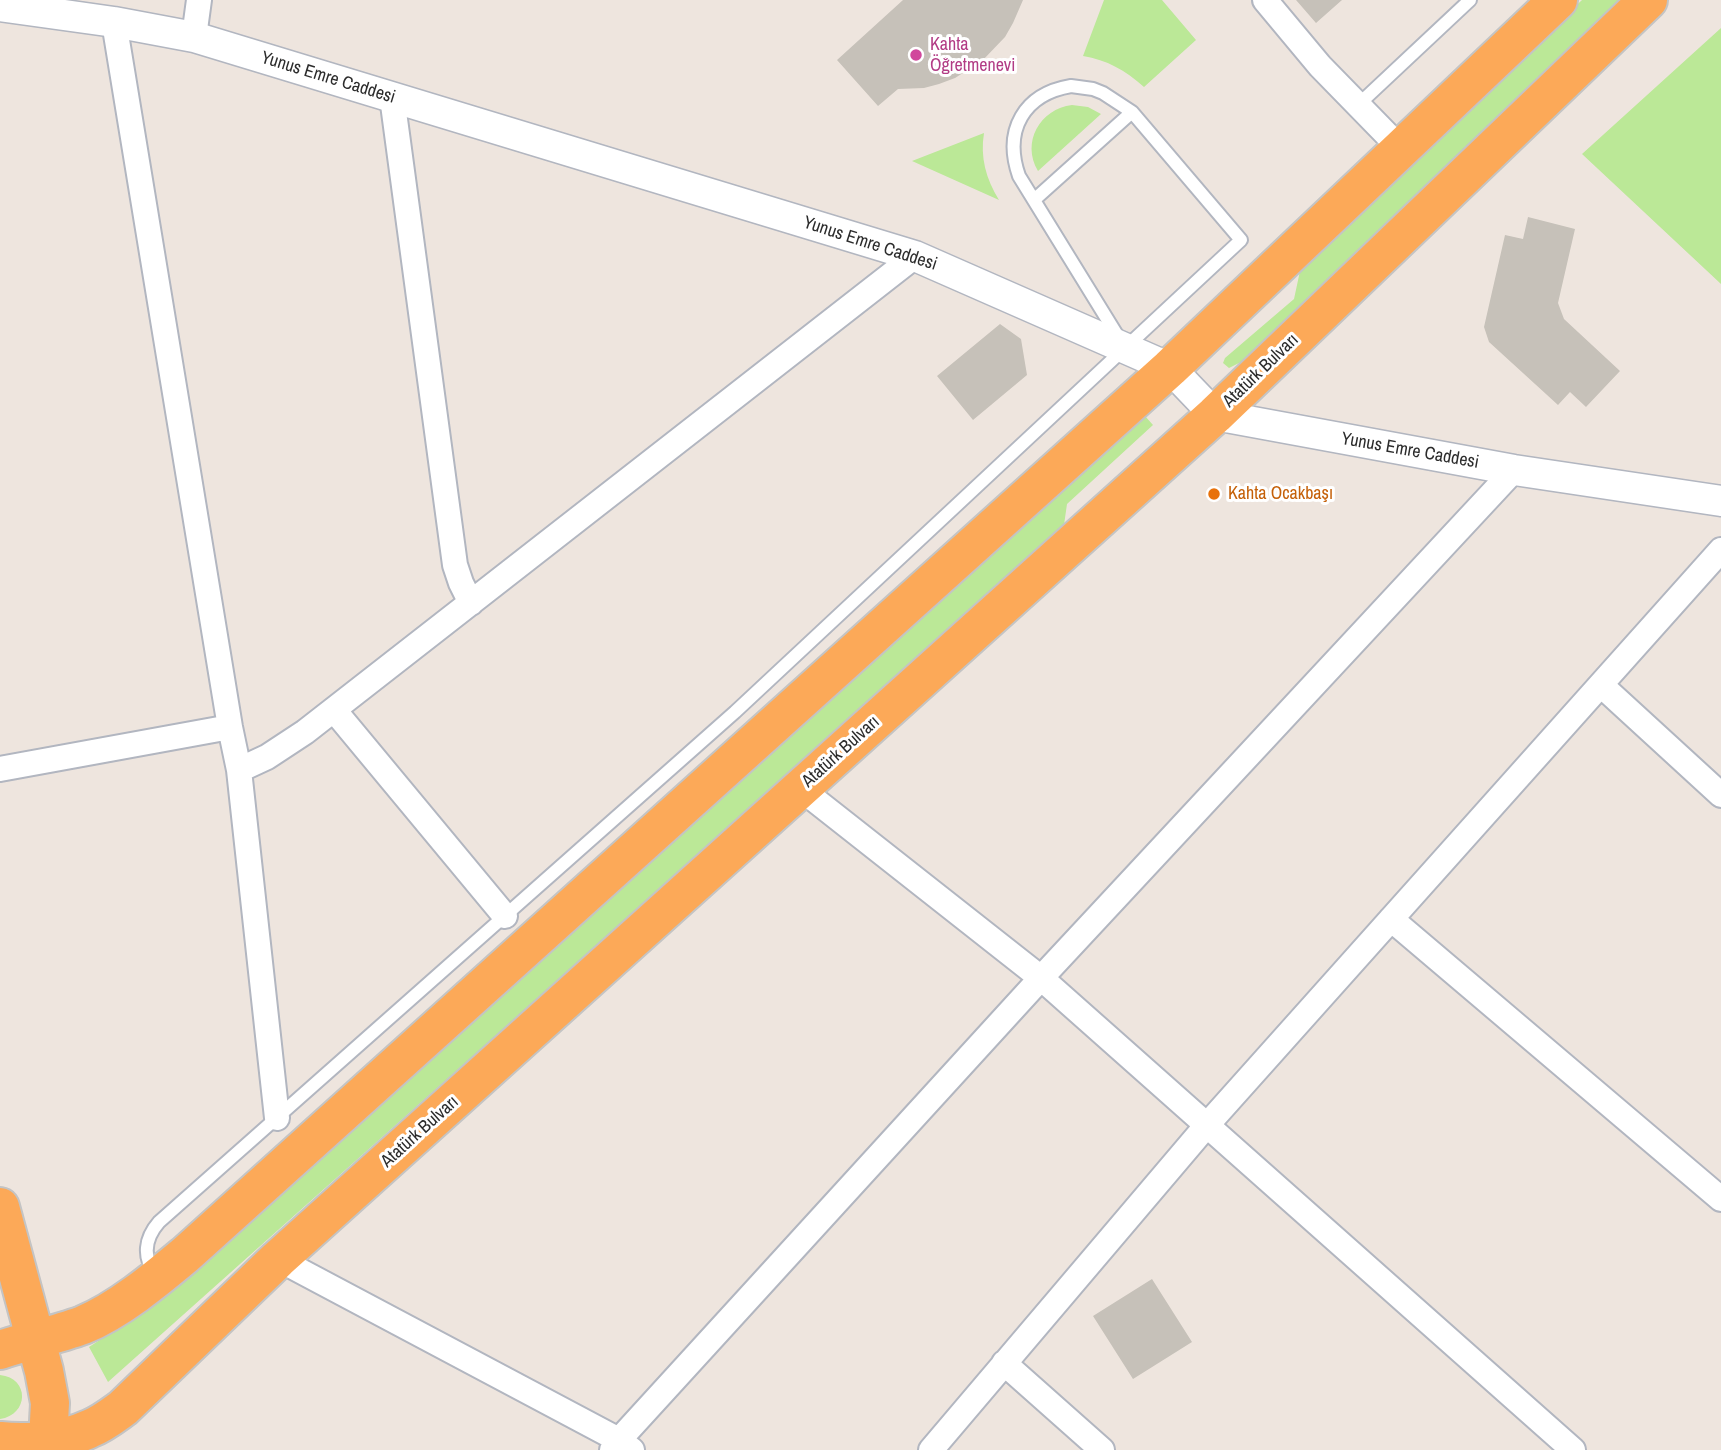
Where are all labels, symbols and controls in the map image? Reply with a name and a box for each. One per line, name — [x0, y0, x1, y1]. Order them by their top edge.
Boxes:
place label: Kahta Öğretmenevi — [930, 34, 1015, 76]
street label: Yunus Emre Caddesi — [258, 47, 398, 109]
marker: Kahta Öğretmenevi — [908, 47, 924, 63]
street label: Yunus Emre Caddesi — [800, 212, 940, 276]
street label: Atatürk Bulvarı — [1219, 330, 1303, 412]
street label: Yunus Emre Caddesi — [1339, 428, 1481, 474]
place label: Kahta Ocakbaşı — [1228, 483, 1333, 505]
marker: Kahta Ocakbaşı — [1206, 486, 1222, 502]
street label: Atatürk Bulvarı — [798, 712, 884, 792]
street label: Atatürk Bulvarı — [377, 1092, 463, 1172]

